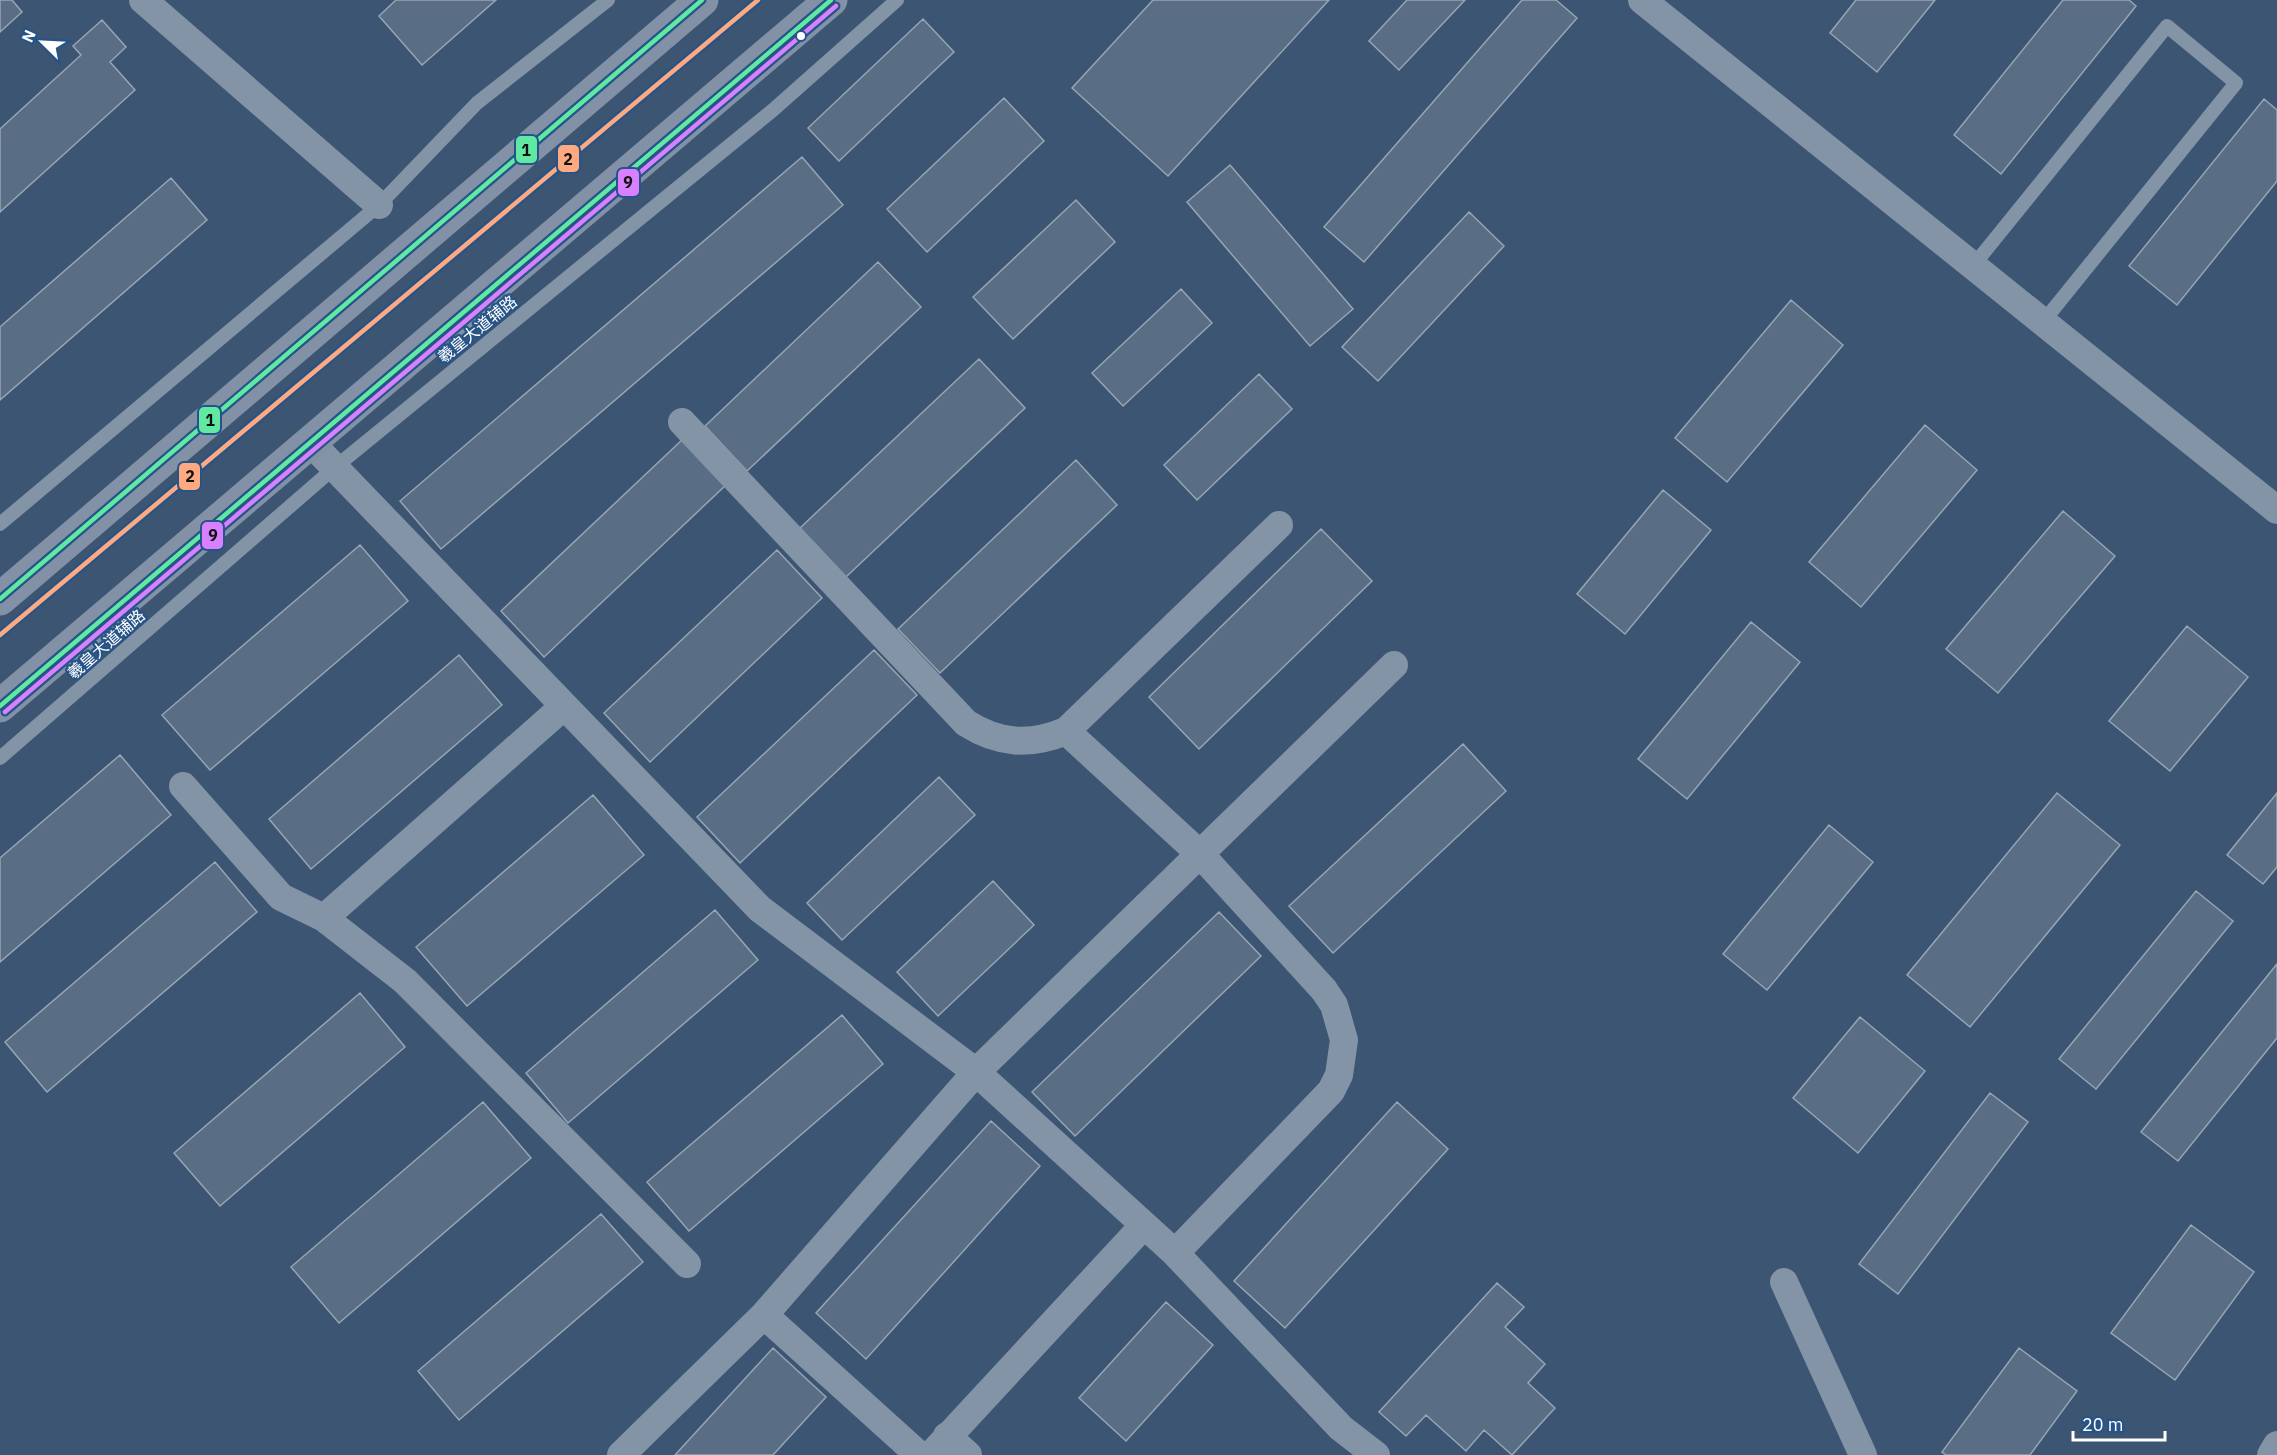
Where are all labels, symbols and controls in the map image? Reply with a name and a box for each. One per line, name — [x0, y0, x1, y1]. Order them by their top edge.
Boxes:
north arrow — [12, 12, 72, 72]
text: N — [17, 27, 40, 45]
unlabelled marker — [795, 30, 807, 42]
line badge: 1 — [515, 135, 538, 164]
text: 1 — [521, 140, 531, 160]
line badge: 2 — [557, 144, 580, 173]
text: 2 — [563, 149, 573, 169]
line badge: 9 — [617, 168, 640, 197]
text: 9 — [623, 172, 633, 192]
street label: 羲皇大道辅路 — [433, 291, 521, 367]
line badge: 1 — [198, 406, 221, 434]
text: 1 — [205, 410, 215, 430]
line badge: 2 — [178, 462, 201, 491]
text: 2 — [185, 466, 195, 486]
line badge: 9 — [201, 521, 224, 550]
text: 9 — [208, 525, 218, 545]
street label: 羲皇大道辅路 — [63, 605, 149, 683]
scale bar — [2073, 1404, 2164, 1442]
text: 20 m — [2082, 1413, 2124, 1436]

